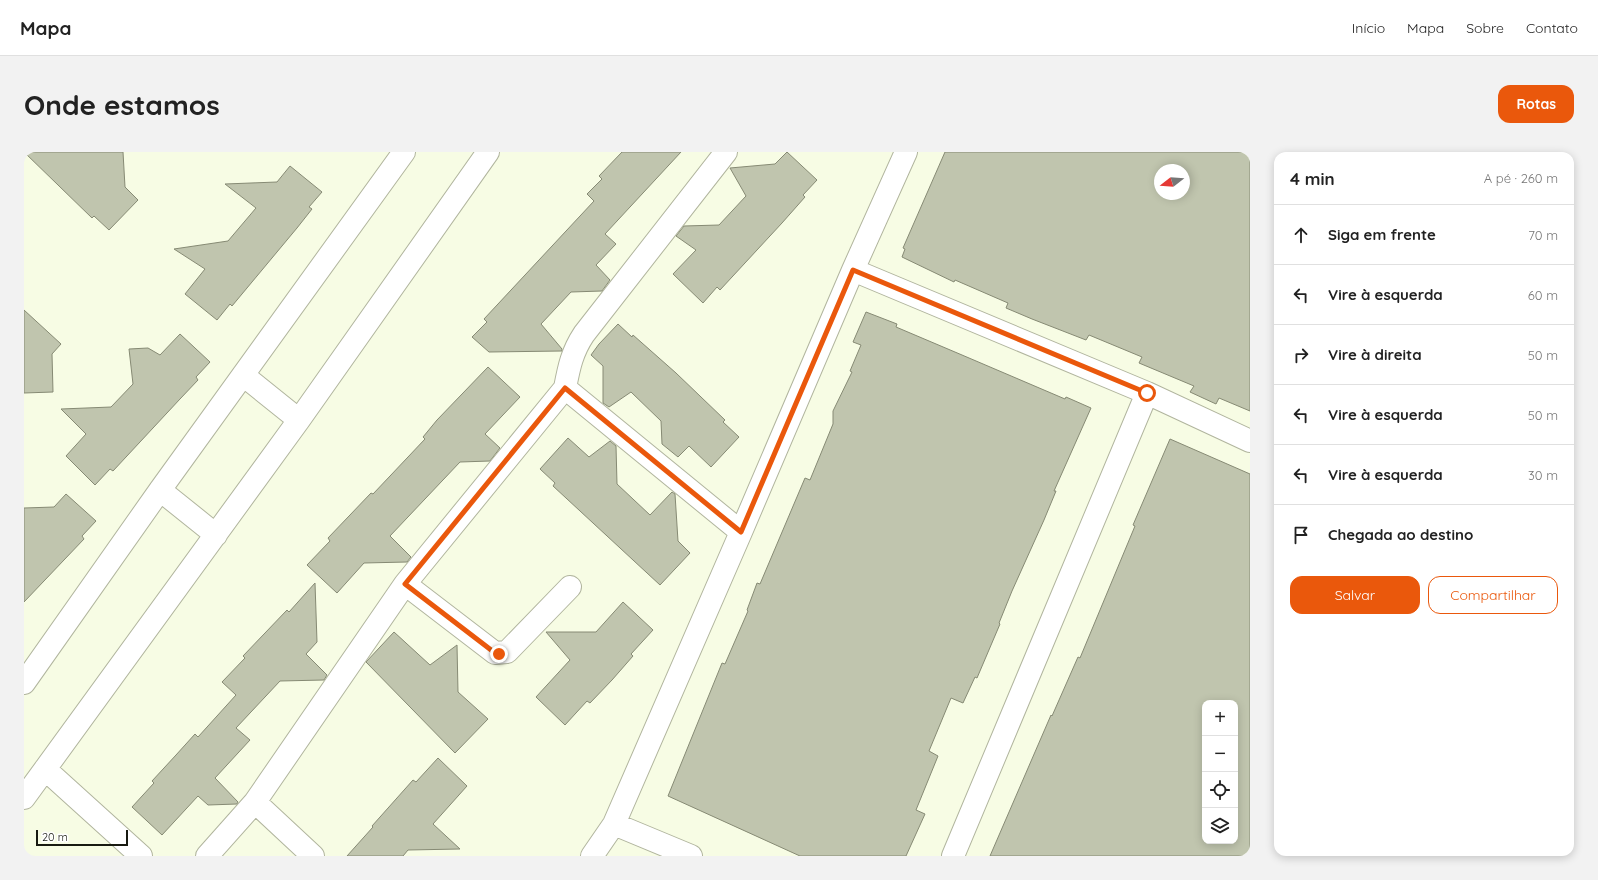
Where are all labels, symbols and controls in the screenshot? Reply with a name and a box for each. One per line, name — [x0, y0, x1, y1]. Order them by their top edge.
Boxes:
text: Mapa — [20, 16, 71, 40]
text: Início — [1352, 19, 1385, 37]
text: Mapa — [1407, 19, 1444, 37]
text: Sobre — [1466, 19, 1504, 37]
text: Contato — [1526, 19, 1578, 37]
button: Rotas — [1498, 85, 1574, 123]
text: Onde estamos — [24, 87, 220, 122]
north arrow — [1154, 164, 1190, 200]
text: 4 min — [1290, 168, 1335, 189]
text: A pé · 260 m — [1484, 170, 1558, 186]
icon: ahead — [1290, 224, 1312, 246]
text: Siga em frente — [1328, 225, 1436, 244]
text: 70 m — [1528, 227, 1558, 243]
icon: left — [1290, 284, 1312, 306]
text: Vire à esquerda — [1328, 285, 1443, 304]
text: 60 m — [1528, 287, 1558, 303]
icon: right — [1290, 344, 1312, 366]
text: Vire à direita — [1328, 345, 1422, 364]
text: 50 m — [1528, 347, 1558, 363]
route start — [1138, 384, 1156, 402]
icon: left — [1290, 404, 1312, 426]
text: Vire à esquerda — [1328, 405, 1443, 424]
text: 50 m — [1528, 407, 1558, 423]
icon: left — [1290, 464, 1312, 486]
text: Vire à esquerda — [1328, 465, 1443, 484]
text: 30 m — [1528, 467, 1558, 483]
icon: arrive — [1290, 524, 1312, 546]
text: Chegada ao destino — [1328, 525, 1473, 544]
button: Salvar — [1290, 576, 1420, 614]
button: Compartilhar — [1428, 576, 1558, 614]
route end — [490, 645, 508, 663]
map controls — [1202, 700, 1238, 844]
button: + — [1202, 700, 1238, 736]
button: − — [1202, 736, 1238, 772]
button: locate — [1202, 772, 1238, 808]
button: layers — [1202, 808, 1238, 844]
scale bar — [36, 828, 128, 847]
text: 20 m — [42, 830, 68, 844]

